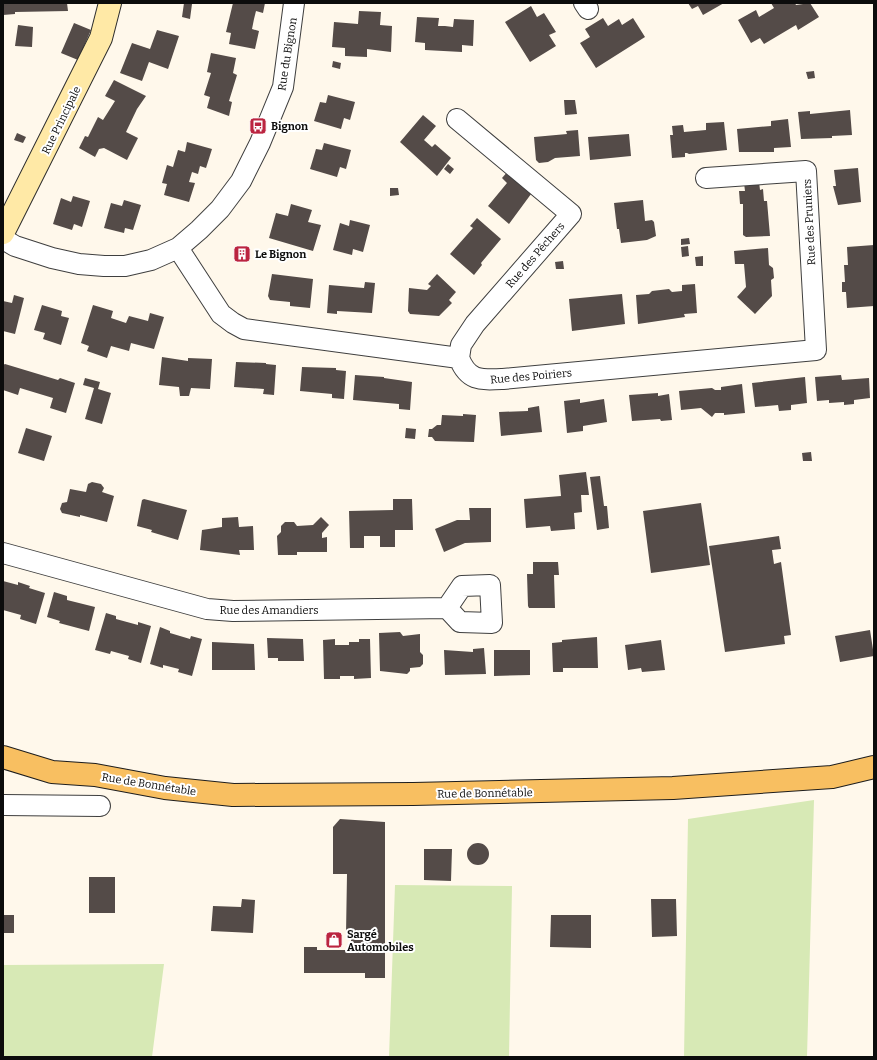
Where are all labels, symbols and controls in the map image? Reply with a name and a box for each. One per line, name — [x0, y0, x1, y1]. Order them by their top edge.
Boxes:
street label: Rue du Bignon — [275, 16, 300, 92]
street label: Rue Principale — [39, 84, 84, 156]
bus stop icon: Bignon — [248, 116, 268, 136]
place label: Bignon — [271, 120, 308, 133]
street label: Rue des Pruniers — [801, 178, 818, 265]
street label: Rue des Pêchers — [503, 220, 567, 291]
building icon: Le Bignon — [232, 244, 252, 264]
place label: Le Bignon — [255, 248, 306, 261]
street label: Rue des Poiriers — [490, 366, 572, 387]
street label: Rue des Amandiers — [220, 604, 318, 617]
street label: Rue de Bonnétable — [101, 771, 197, 798]
street label: Rue de Bonnétable — [437, 786, 533, 801]
place label: Sargé Automobiles — [347, 928, 414, 954]
shop icon: Sargé Automobiles — [324, 930, 344, 950]

